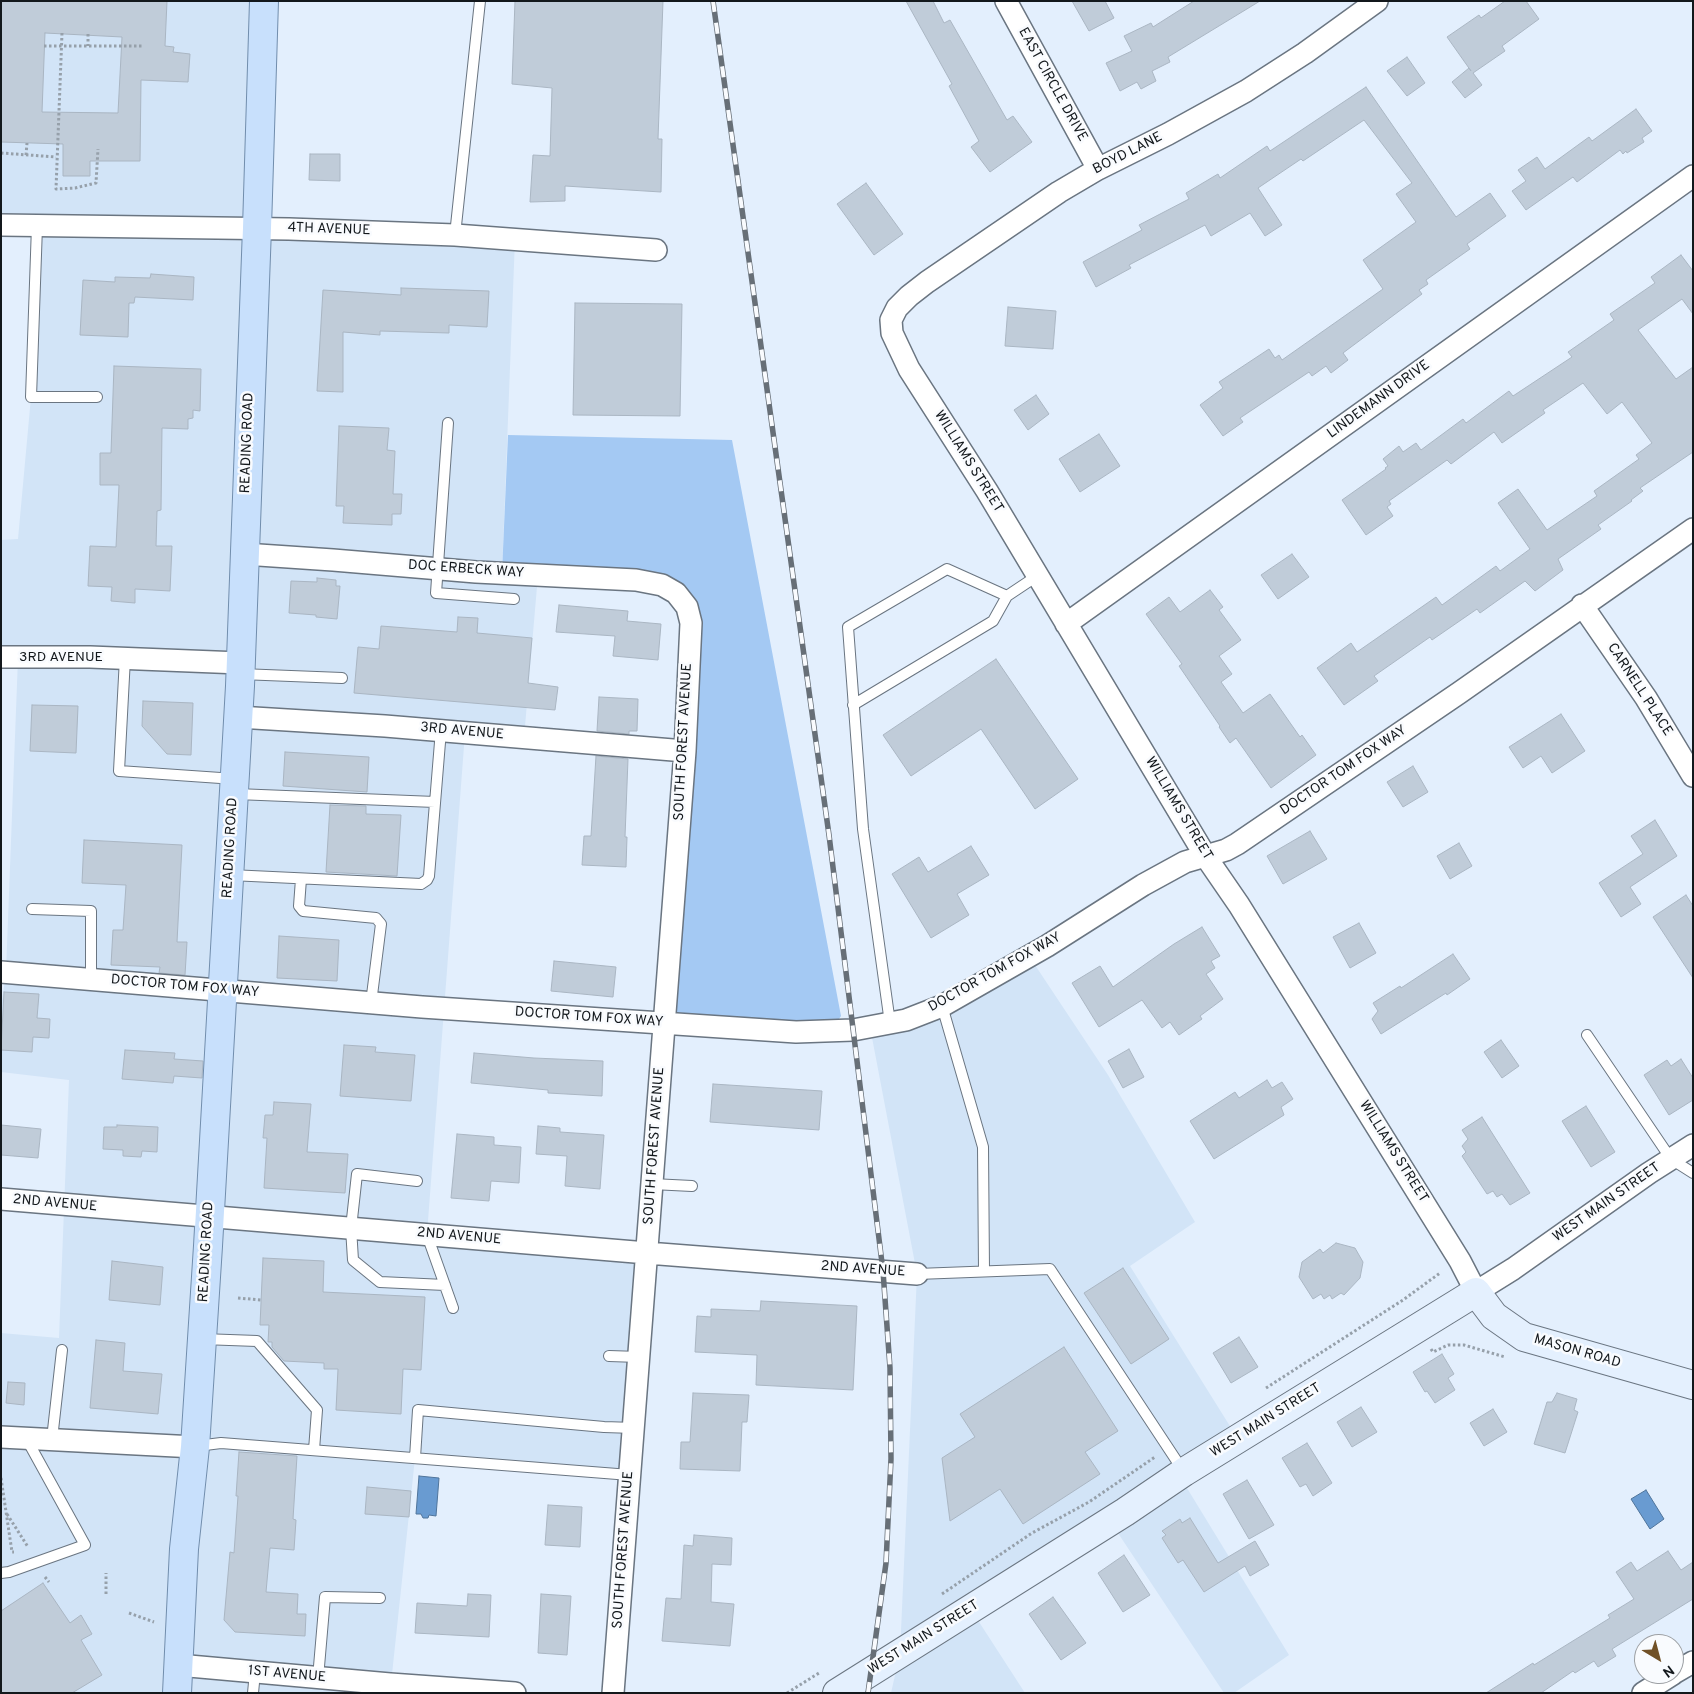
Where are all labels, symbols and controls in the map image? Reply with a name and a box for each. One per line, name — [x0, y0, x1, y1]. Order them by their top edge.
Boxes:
street label: EAST CIRCLE DRIVE — [1014, 25, 1090, 145]
street label: BOYD LANE — [1090, 129, 1166, 179]
street label: 4TH AVENUE — [287, 220, 371, 240]
street label: LINDEMANN DRIVE — [1324, 357, 1434, 443]
street label: READING ROAD — [238, 392, 258, 494]
street label: WILLIAMS STREET — [930, 408, 1006, 516]
street label: DOC ERBECK WAY — [407, 558, 525, 582]
street label: CARNELL PLACE — [1603, 640, 1675, 740]
street label: 3RD AVENUE — [19, 650, 103, 666]
street label: SOUTH FOREST AVENUE — [671, 663, 697, 821]
street label: 3RD AVENUE — [420, 720, 504, 744]
street label: DOCTOR TOM FOX WAY — [1278, 722, 1410, 820]
street label: WILLIAMS STREET — [1141, 754, 1215, 864]
street label: READING ROAD — [220, 797, 242, 899]
street label: DOCTOR TOM FOX WAY — [926, 930, 1064, 1016]
street label: DOCTOR TOM FOX WAY — [110, 972, 260, 1002]
street label: DOCTOR TOM FOX WAY — [514, 1004, 664, 1032]
street label: SOUTH FOREST AVENUE — [641, 1067, 669, 1225]
street label: WILLIAMS STREET — [1355, 1098, 1431, 1206]
street label: WEST MAIN STREET — [1550, 1160, 1664, 1246]
street label: 2ND AVENUE — [12, 1192, 98, 1216]
street label: READING ROAD — [196, 1201, 218, 1303]
street label: 2ND AVENUE — [416, 1225, 502, 1249]
street label: 2ND AVENUE — [820, 1259, 906, 1281]
street label: MASON ROAD — [1532, 1332, 1622, 1372]
street label: WEST MAIN STREET — [1208, 1380, 1324, 1462]
street label: SOUTH FOREST AVENUE — [610, 1471, 638, 1629]
street label: WEST MAIN STREET — [866, 1597, 982, 1679]
north arrow — [1634, 1634, 1684, 1684]
text: N — [1659, 1661, 1677, 1680]
street label: 1ST AVENUE — [247, 1663, 327, 1687]

